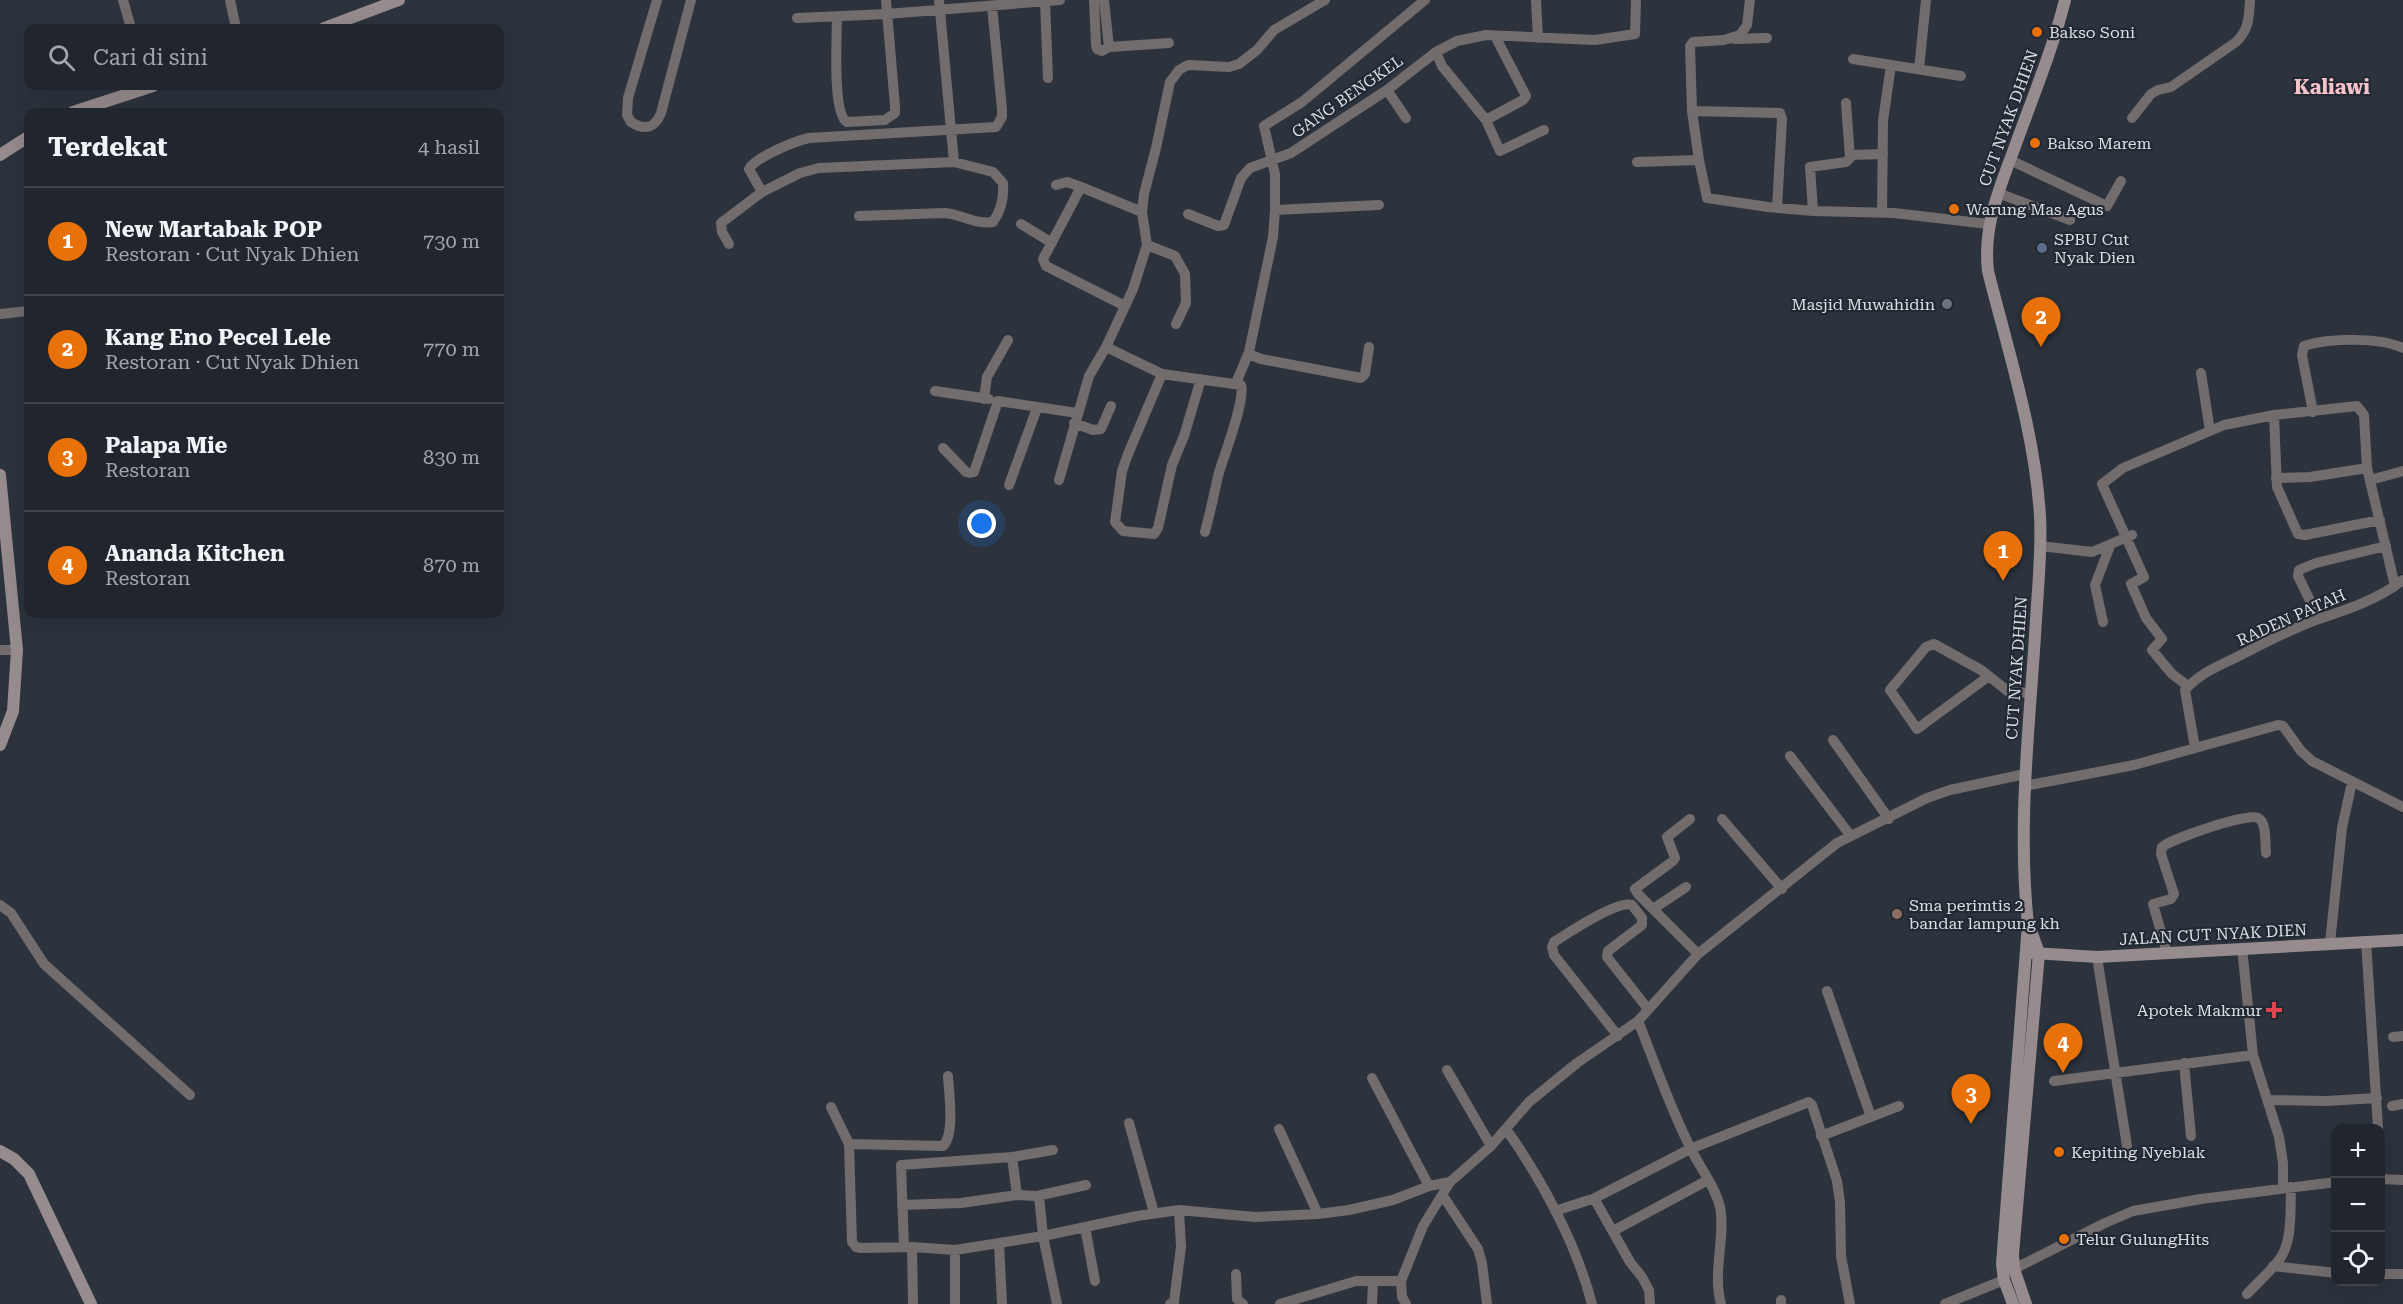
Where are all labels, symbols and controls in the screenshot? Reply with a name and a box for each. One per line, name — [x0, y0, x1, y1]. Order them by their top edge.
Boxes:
place label: Bakso Soni — [2049, 23, 2135, 42]
search box — [24, 24, 504, 90]
marker: Bakso Soni — [2030, 25, 2044, 39]
icon: search — [45, 41, 78, 74]
text: Cari di sini — [93, 45, 208, 70]
street label: CUT NYAK DHIEN — [1975, 47, 2042, 189]
street label: GANG BENGKEL — [1288, 51, 1406, 142]
district label: Kaliawi — [2294, 75, 2370, 99]
text: Terdekat — [48, 132, 168, 162]
place label: Bakso Marem — [2047, 134, 2152, 153]
text: 4 hasil — [418, 135, 480, 159]
marker: Bakso Marem — [2028, 136, 2042, 150]
place label: Warung Mas Agus — [1966, 200, 2104, 219]
marker: Warung Mas Agus — [1947, 202, 1961, 216]
text: New Martabak POP — [105, 217, 322, 242]
text: 1 — [62, 229, 73, 253]
text: 730 m — [423, 229, 480, 253]
place label: SPBU Cut Nyak Dien — [2054, 230, 2135, 267]
marker: SPBU Cut Nyak Dien — [2035, 241, 2049, 255]
text: Restoran · Cut Nyak Dhien — [105, 242, 359, 266]
place label: Masjid Muwahidin — [1792, 295, 1935, 314]
marker: Masjid Muwahidin — [1940, 297, 1954, 311]
pin: 2 — [2022, 298, 2060, 347]
text: Kang Eno Pecel Lele — [105, 325, 331, 350]
text: 2 — [62, 337, 73, 361]
text: 770 m — [423, 337, 480, 361]
text: Restoran · Cut Nyak Dhien — [105, 350, 359, 374]
text: Palapa Mie — [105, 433, 227, 458]
text: 3 — [62, 445, 73, 469]
text: 830 m — [423, 445, 480, 469]
text: Restoran — [105, 458, 190, 482]
your location — [967, 509, 996, 538]
pin: 1 — [1984, 532, 2022, 581]
text: Ananda Kitchen — [105, 541, 285, 566]
text: 4 — [62, 553, 73, 577]
text: 870 m — [423, 553, 480, 577]
text: Restoran — [105, 566, 190, 590]
street label: RADEN PATAH — [2234, 585, 2348, 650]
street label: CUT NYAK DHIEN — [2002, 596, 2031, 740]
place label: Sma perimtis 2 bandar lampung kh — [1909, 896, 2060, 933]
marker: Sma perimtis 2 bandar lampung kh — [1890, 907, 1904, 921]
street label: JALAN CUT NYAK DIEN — [2119, 920, 2308, 949]
place label: Apotek Makmur — [2137, 1001, 2262, 1020]
marker: Apotek Makmur — [2267, 1003, 2281, 1017]
pin: 4 — [2044, 1024, 2082, 1073]
pin: 3 — [1952, 1074, 1990, 1124]
map controls — [2331, 1124, 2385, 1286]
button: + — [2331, 1124, 2385, 1178]
place label: Kepiting Nyeblak — [2071, 1143, 2206, 1162]
marker: Kepiting Nyeblak — [2052, 1145, 2066, 1159]
button: − — [2331, 1178, 2385, 1232]
place label: Telur GulungHits — [2076, 1230, 2209, 1249]
marker: Telur GulungHits — [2057, 1232, 2071, 1246]
button: locate — [2331, 1232, 2385, 1286]

